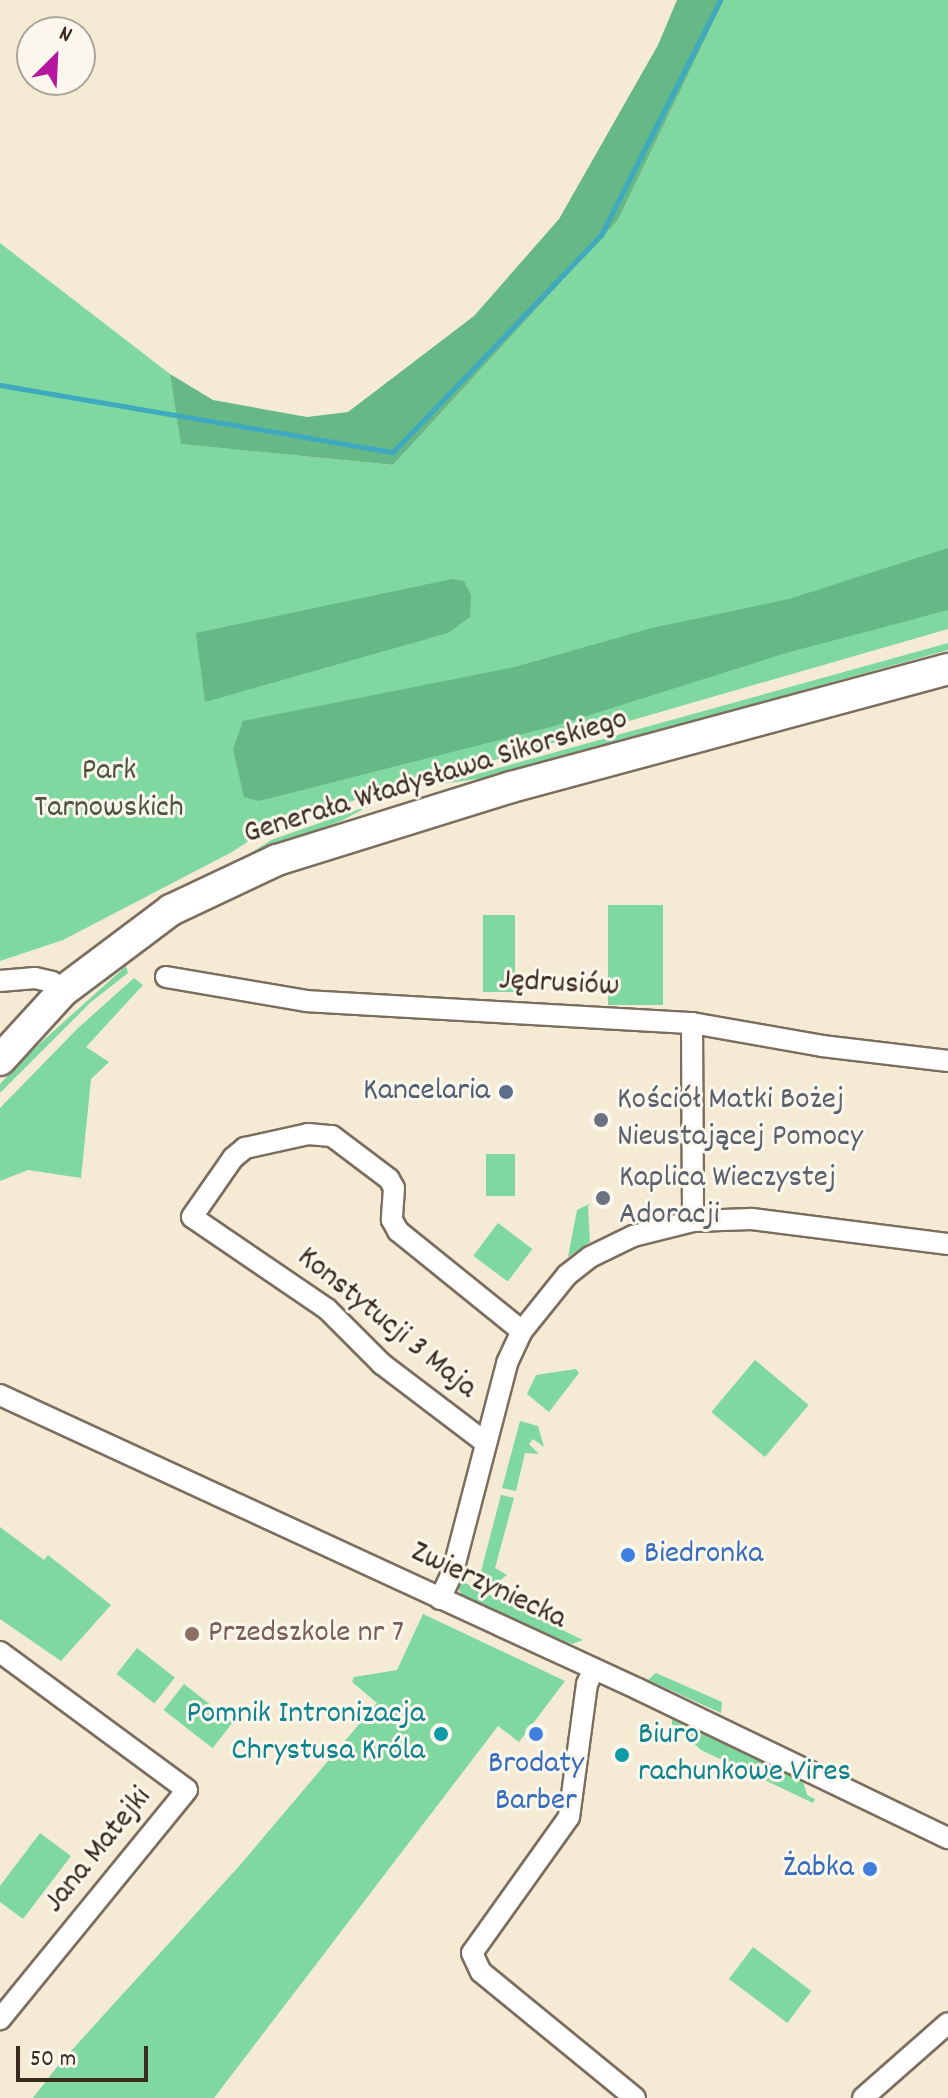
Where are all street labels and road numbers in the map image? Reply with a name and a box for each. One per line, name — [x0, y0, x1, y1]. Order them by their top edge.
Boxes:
street label: Generała Władysława Sikorskiego — [239, 701, 633, 855]
street label: Jędrusiów — [498, 963, 620, 1007]
street label: Konstytucji 3 Maja — [288, 1240, 484, 1408]
street label: Zwierzyniecka — [404, 1534, 572, 1640]
street label: Jana Matejki — [37, 1780, 161, 1922]

